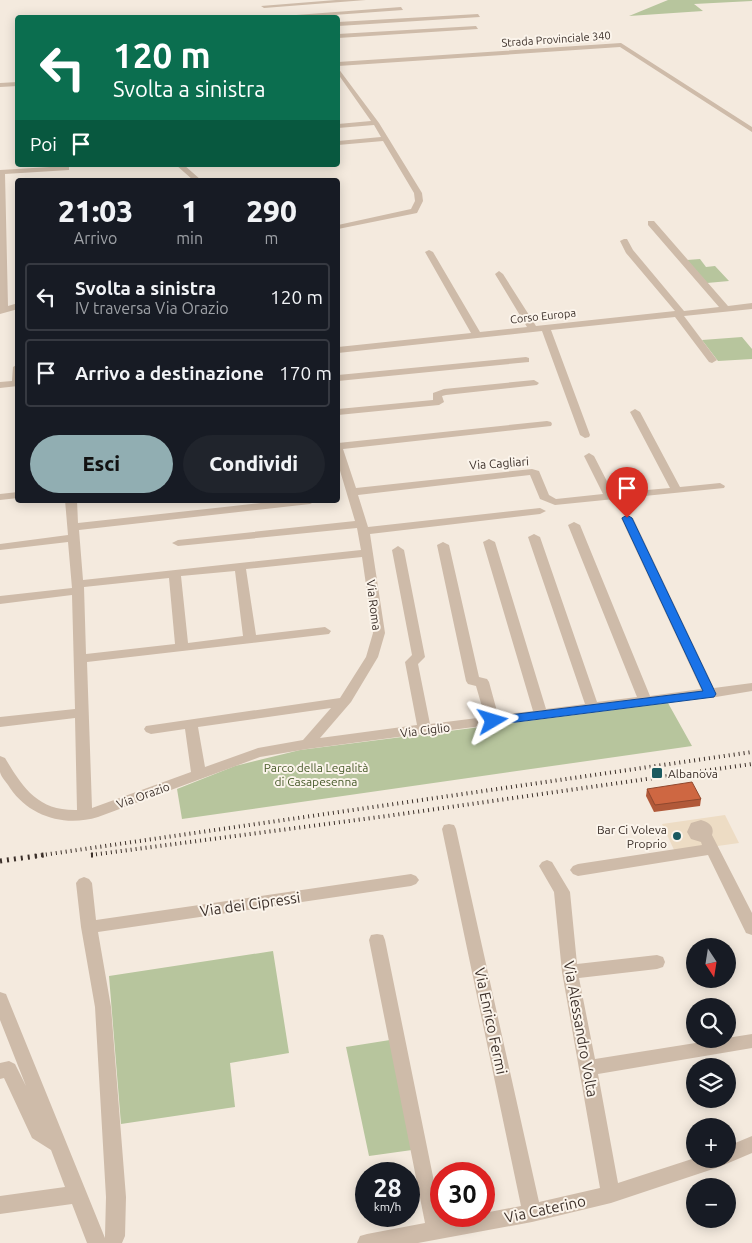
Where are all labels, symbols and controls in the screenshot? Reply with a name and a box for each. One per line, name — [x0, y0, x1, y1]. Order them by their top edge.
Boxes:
street label: Strada Provinciale 340 — [501, 29, 611, 49]
icon: left — [30, 35, 95, 100]
text: 120 m — [113, 35, 211, 75]
text: Svolta a sinistra — [113, 76, 266, 101]
icon: arrive — [67, 130, 95, 158]
text: Poi — [30, 133, 57, 155]
text: 21:03 — [58, 194, 133, 228]
text: 1 — [181, 194, 198, 228]
text: 290 — [246, 194, 297, 228]
text: Arrivo — [74, 229, 117, 247]
text: min — [176, 229, 203, 247]
text: m — [265, 229, 278, 247]
text: Svolta a sinistra — [75, 277, 216, 299]
icon: left — [32, 283, 60, 311]
text: 120 m — [270, 286, 323, 308]
text: IV traversa Via Orazio — [75, 299, 229, 317]
street label: Corso Europa — [509, 307, 577, 325]
icon: arrive — [32, 359, 60, 387]
text: Arrivo a destinazione — [75, 362, 264, 384]
text: 170 m — [279, 362, 332, 384]
button: Esci — [30, 435, 173, 493]
button: Condividi — [183, 435, 325, 493]
street label: Via Cagliari — [469, 454, 529, 472]
pin — [606, 467, 648, 518]
icon: arrive — [613, 474, 641, 502]
street label: Via Roma — [364, 579, 384, 631]
position arrow — [466, 694, 518, 746]
street label: Via Ciglio — [399, 720, 451, 740]
park label: Parco della Legalità di Casapesenna — [264, 761, 368, 788]
marker: Albanova — [650, 766, 664, 780]
place label: Albanova — [668, 767, 718, 780]
street label: Via Orazio — [115, 779, 171, 811]
place label: Bar Ci Voleva Proprio — [597, 823, 667, 850]
marker: Bar Ci Voleva Proprio — [671, 830, 683, 842]
street label: Via dei Cipressi — [199, 889, 301, 919]
north arrow — [686, 938, 736, 988]
map controls — [686, 938, 736, 1228]
street label: Via Alessandro Volta — [561, 960, 601, 1098]
street label: Via Enrico Fermi — [471, 966, 511, 1076]
button: search — [686, 998, 736, 1048]
button: layers — [686, 1058, 736, 1108]
button: + — [686, 1118, 736, 1168]
speed limit sign: 30 — [430, 1162, 495, 1227]
text: 28 — [373, 1174, 402, 1202]
button: − — [686, 1178, 736, 1228]
street label: Via Caterino — [503, 1192, 587, 1226]
text: km/h — [374, 1200, 401, 1213]

